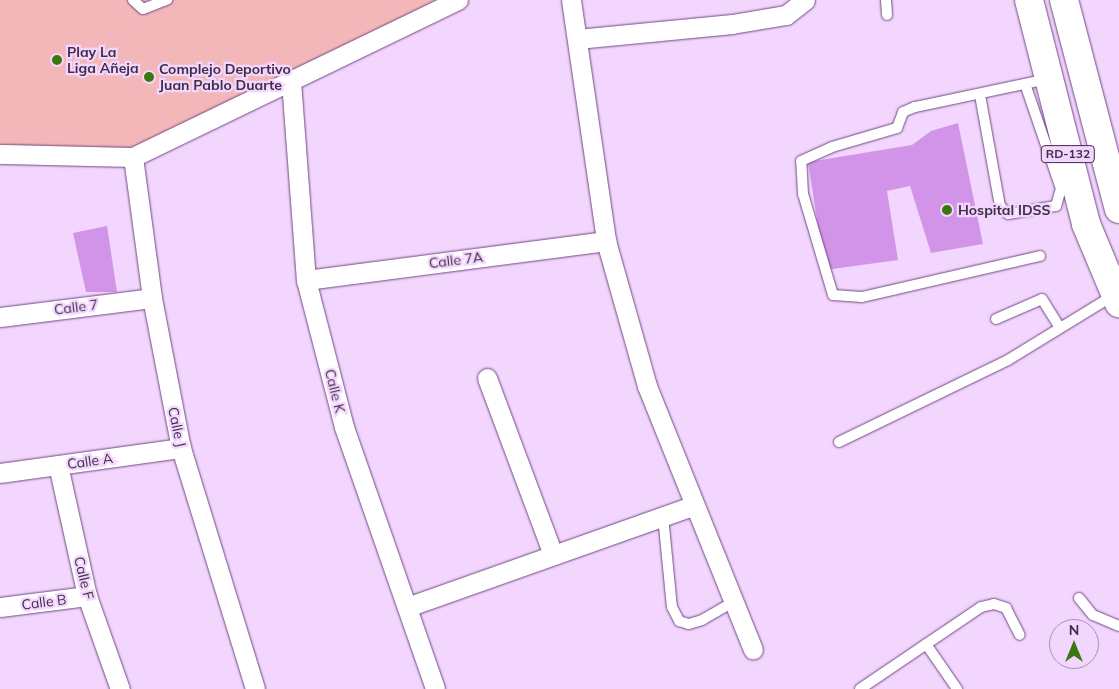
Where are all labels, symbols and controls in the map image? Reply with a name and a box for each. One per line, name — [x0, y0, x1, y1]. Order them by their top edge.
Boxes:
place label: Play La Liga Añeja — [67, 44, 139, 76]
marker: Play La Liga Añeja — [51, 54, 63, 66]
place label: Complejo Deportivo Juan Pablo Duarte — [159, 61, 291, 94]
marker: Complejo Deportivo Juan Pablo Duarte — [143, 71, 155, 83]
road number: RD-132 — [1040, 144, 1096, 164]
place label: Hospital IDSS — [958, 202, 1051, 218]
marker: Hospital IDSS — [940, 203, 954, 217]
street label: Calle 7A — [428, 248, 484, 272]
street label: Calle 7 — [53, 296, 99, 318]
street label: Calle K — [321, 367, 349, 415]
street label: Calle J — [165, 406, 189, 448]
street label: Calle A — [66, 449, 114, 473]
street label: Calle F — [71, 555, 97, 601]
street label: Calle B — [21, 591, 67, 613]
north arrow — [1049, 619, 1099, 669]
text: N — [1069, 621, 1079, 639]

